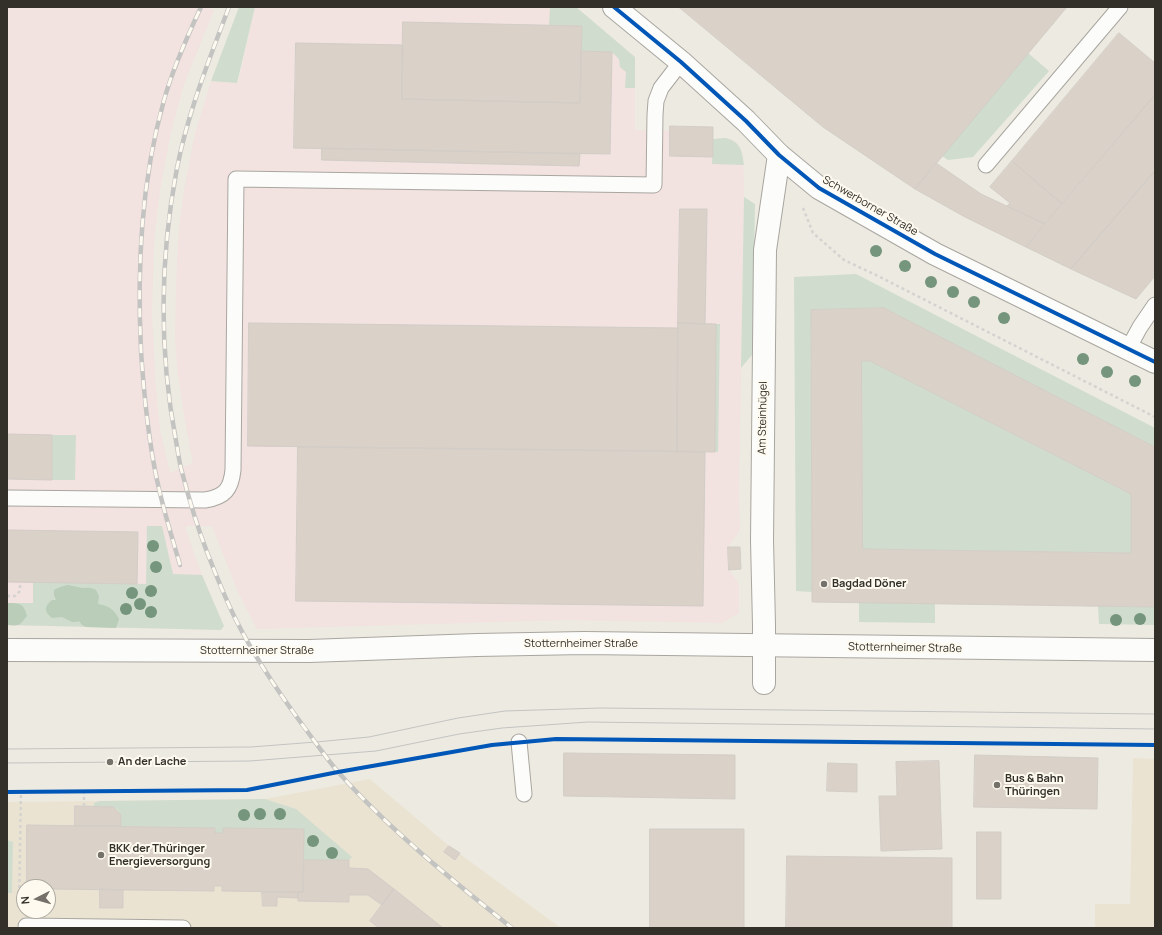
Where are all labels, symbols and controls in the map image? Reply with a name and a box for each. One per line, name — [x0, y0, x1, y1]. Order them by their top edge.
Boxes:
street label: Schwerborner Straße — [820, 173, 920, 239]
street label: Am Steinhügel — [756, 381, 770, 455]
place label: Bagdad Döner — [832, 577, 906, 591]
marker: Bagdad Döner — [819, 579, 829, 589]
street label: Stotternheimer Straße — [524, 637, 638, 651]
street label: Stotternheimer Straße — [848, 640, 962, 656]
street label: Stotternheimer Straße — [200, 644, 314, 658]
place label: An der Lache — [118, 755, 186, 769]
marker: An der Lache — [105, 757, 115, 767]
place label: Bus & Bahn Thüringen — [1005, 772, 1064, 798]
marker: Bus & Bahn Thüringen — [992, 780, 1002, 790]
place label: BKK der Thüringer Energieversorgung — [109, 842, 210, 868]
marker: BKK der Thüringer Energieversorgung — [96, 850, 106, 860]
north arrow — [16, 879, 56, 919]
text: N — [17, 895, 32, 905]

